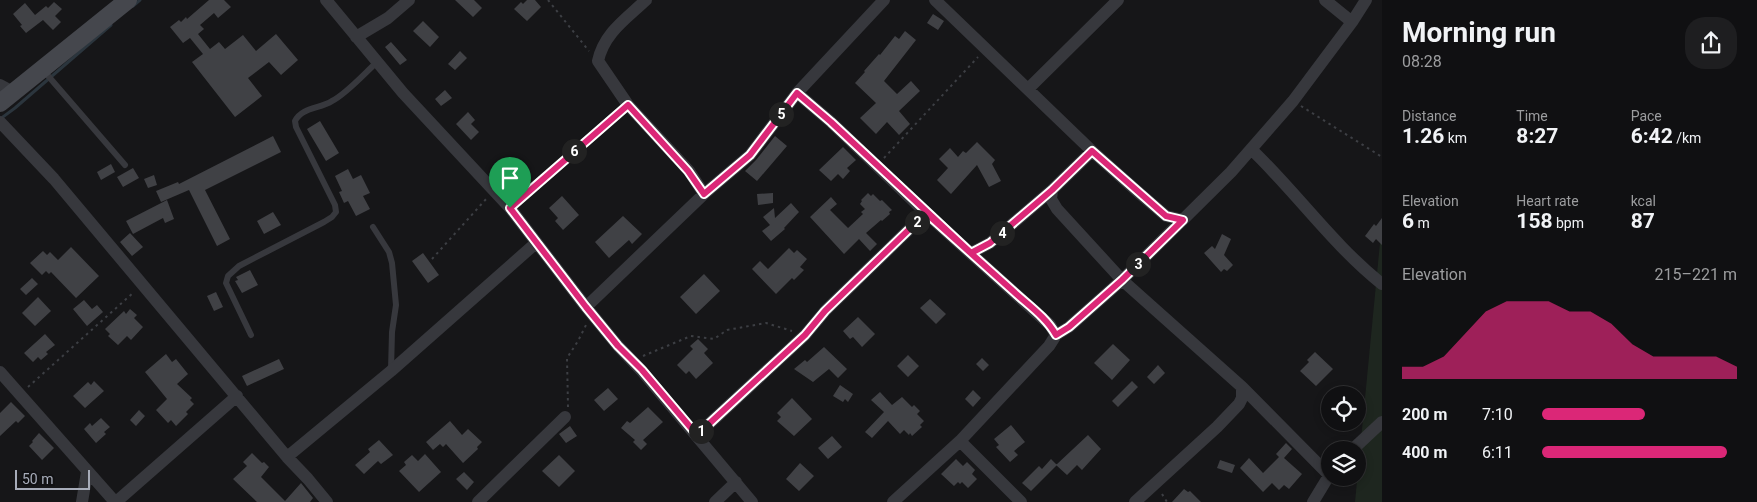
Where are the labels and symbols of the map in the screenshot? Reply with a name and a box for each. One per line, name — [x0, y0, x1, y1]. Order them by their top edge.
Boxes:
pin: 5 — [768, 102, 794, 126]
pin: 6 — [562, 138, 586, 164]
pin — [489, 157, 531, 208]
pin: 2 — [904, 210, 930, 234]
pin: 4 — [990, 220, 1014, 246]
pin: 3 — [1126, 252, 1150, 276]
pin: 1 — [688, 418, 714, 444]
scale bar — [15, 467, 90, 490]

